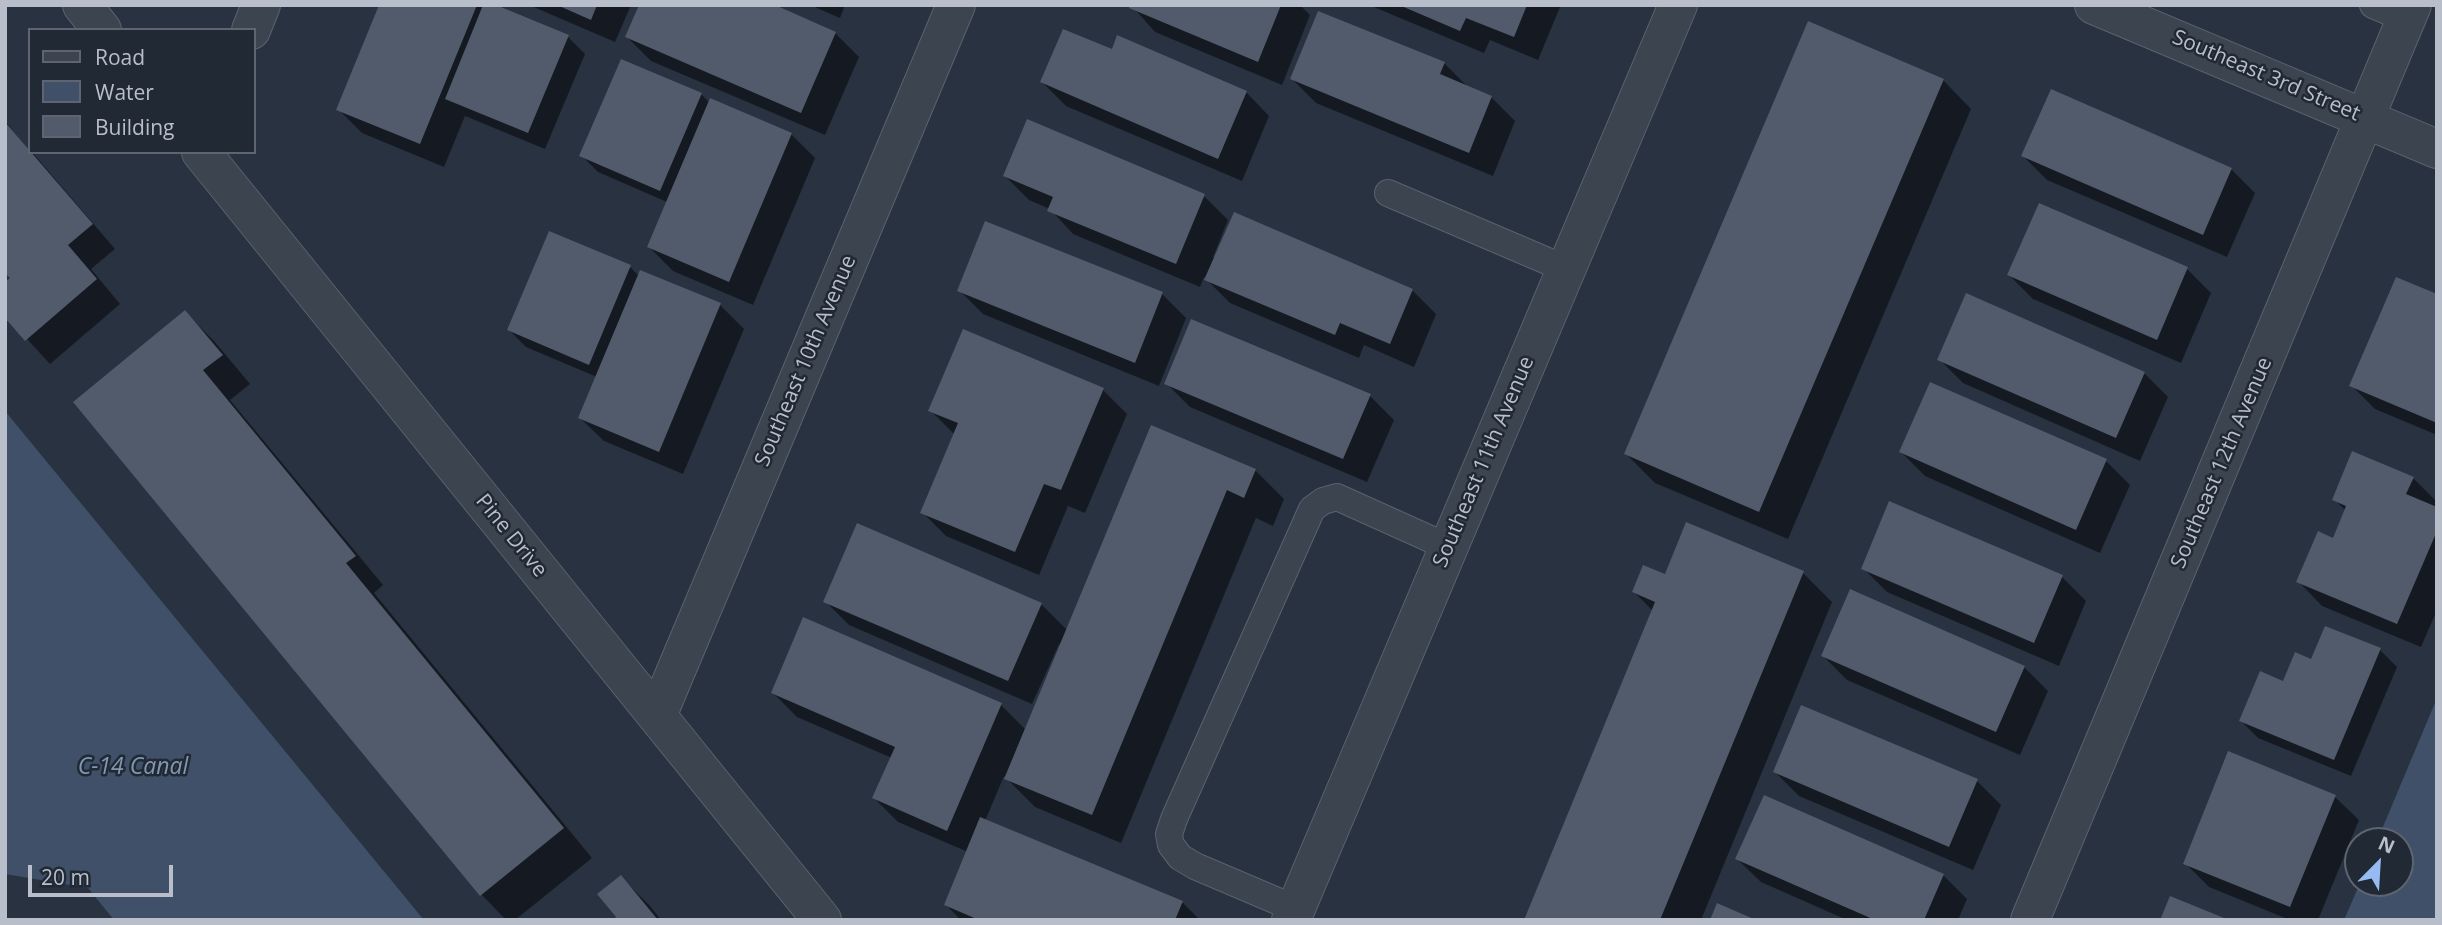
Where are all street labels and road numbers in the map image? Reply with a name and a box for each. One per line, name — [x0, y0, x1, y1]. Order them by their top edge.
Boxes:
street label: Southeast 3rd Street — [2168, 25, 2364, 127]
street label: Southeast 10th Avenue — [750, 252, 862, 470]
street label: Southeast 11th Avenue — [1428, 353, 1540, 571]
street label: Southeast 12th Avenue — [2166, 354, 2278, 572]
street label: Pine Drive — [470, 489, 552, 583]

